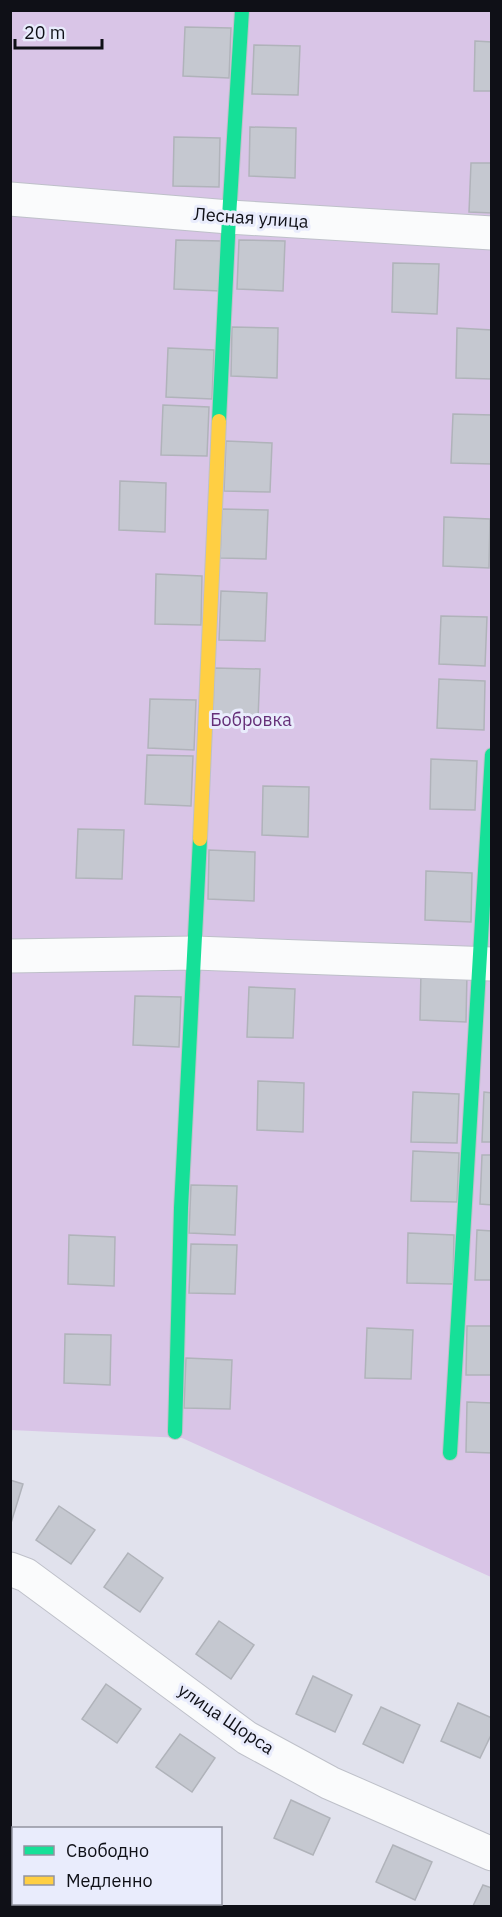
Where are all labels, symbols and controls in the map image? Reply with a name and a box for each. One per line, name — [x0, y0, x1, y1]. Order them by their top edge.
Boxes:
scale bar — [15, 12, 102, 50]
text: 20 m — [24, 21, 66, 44]
street label: Лесная улица — [193, 202, 310, 233]
park label: Бобровка — [210, 708, 292, 731]
street label: улица Щорса — [174, 1678, 279, 1759]
legend — [12, 1827, 222, 1905]
text: Свободно — [66, 1839, 149, 1862]
text: Медленно — [66, 1869, 153, 1892]

